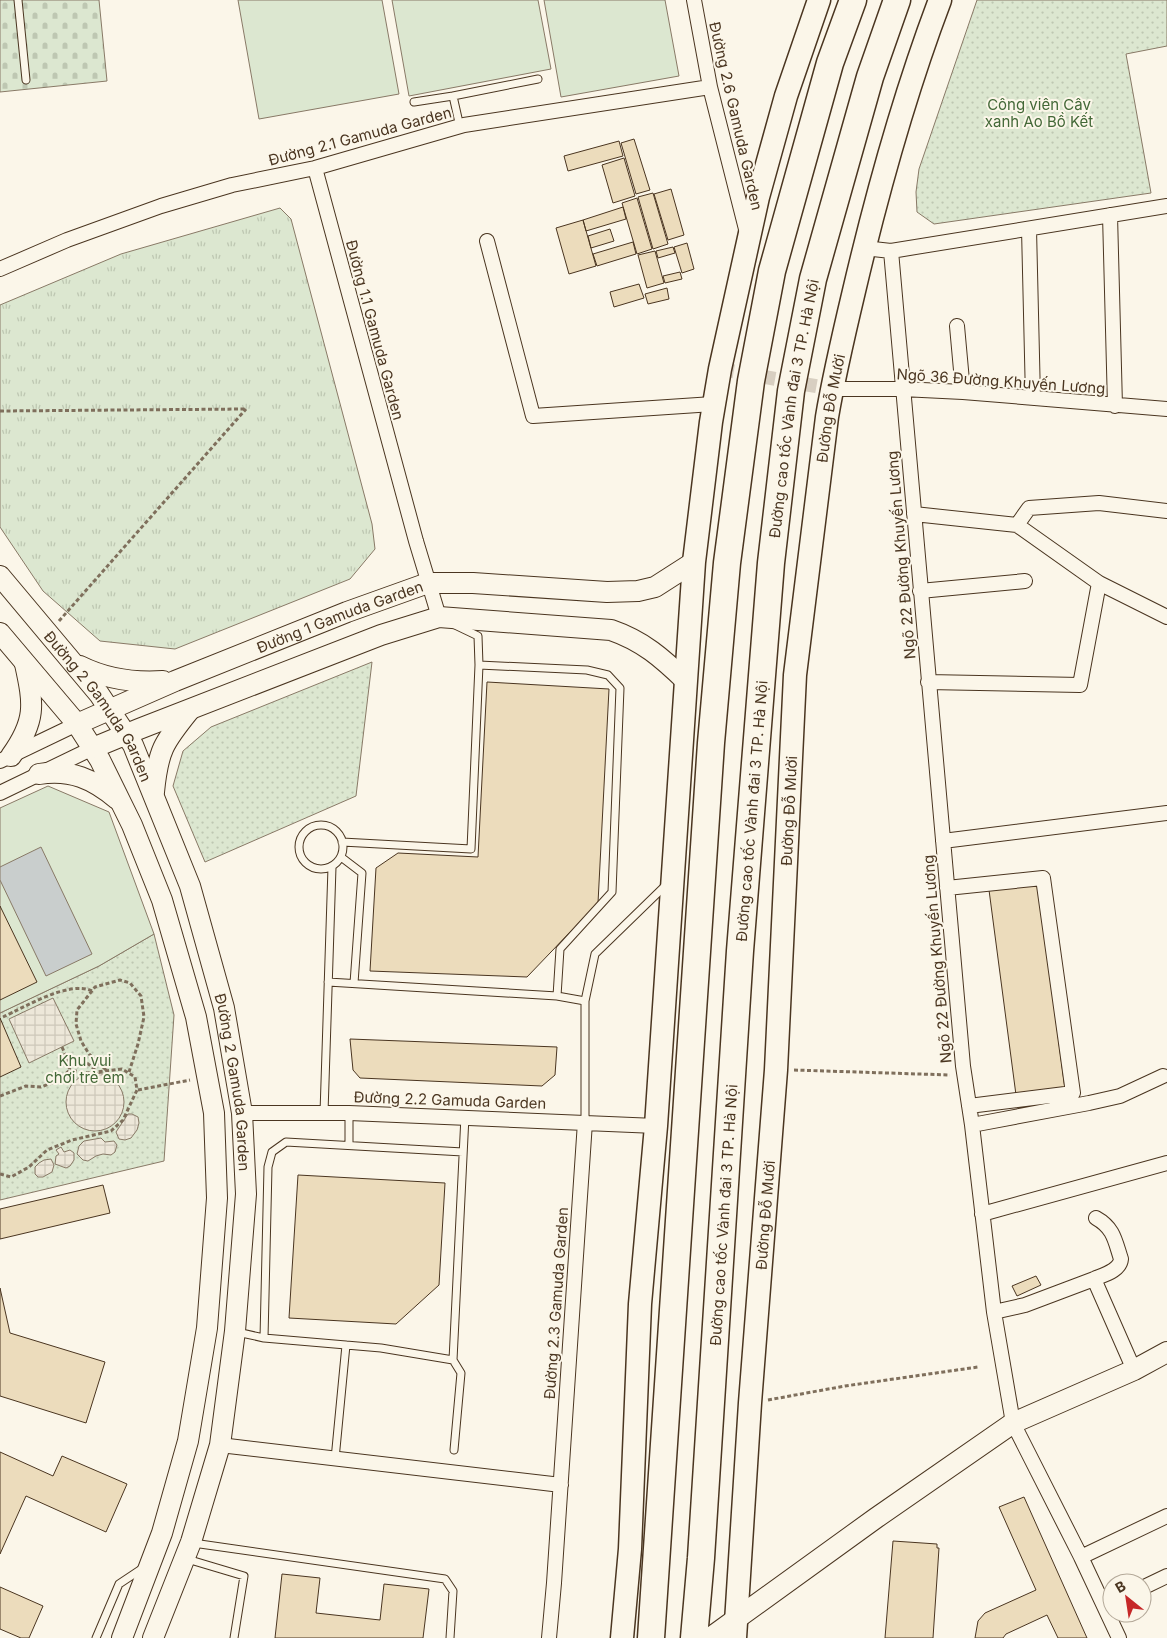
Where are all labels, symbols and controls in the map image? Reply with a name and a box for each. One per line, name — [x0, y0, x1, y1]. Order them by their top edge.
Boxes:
street label: Đường 2.6 Gamuda Garden — [705, 20, 767, 212]
park label: Công viên Cây xanh Ao Bồ Kết — [985, 95, 1093, 131]
street label: Đường 2.1 Gamuda Garden — [266, 102, 454, 170]
street label: Đường 1.1 Gamuda Garden — [342, 238, 408, 422]
street label: Đường cao tốc Vành đai 3 TP. Hà Nội — [764, 277, 822, 539]
street label: Đường Đỗ Mười — [812, 352, 849, 464]
street label: Ngõ 36 Đường Khuyến Lương — [896, 364, 1106, 398]
street label: Ngõ 22 Đường Khuyến Lương — [882, 450, 920, 660]
street label: Đường 1 Gamuda Garden — [254, 576, 425, 657]
street label: Đường 2 Gamuda Garden — [40, 627, 156, 784]
street label: Đường cao tốc Vành đai 3 TP. Hà Nội — [731, 680, 771, 942]
street label: Đường Đỗ Mười — [776, 755, 801, 866]
street label: Ngõ 22 Đường Khuyến Lương — [918, 854, 956, 1064]
street label: Đường 2 Gamuda Garden — [211, 991, 254, 1172]
park label: Khu vui chơi trẻ em — [45, 1051, 125, 1087]
street label: Đường cao tốc Vành đai 3 TP. Hà Nội — [705, 1084, 741, 1346]
street label: Đường 2.2 Gamuda Garden — [353, 1087, 547, 1113]
street label: Đường Đỗ Mười — [751, 1160, 778, 1271]
street label: Đường 2.3 Gamuda Garden — [540, 1206, 572, 1400]
north arrow — [1102, 1573, 1152, 1623]
text: B — [1112, 1577, 1129, 1596]

